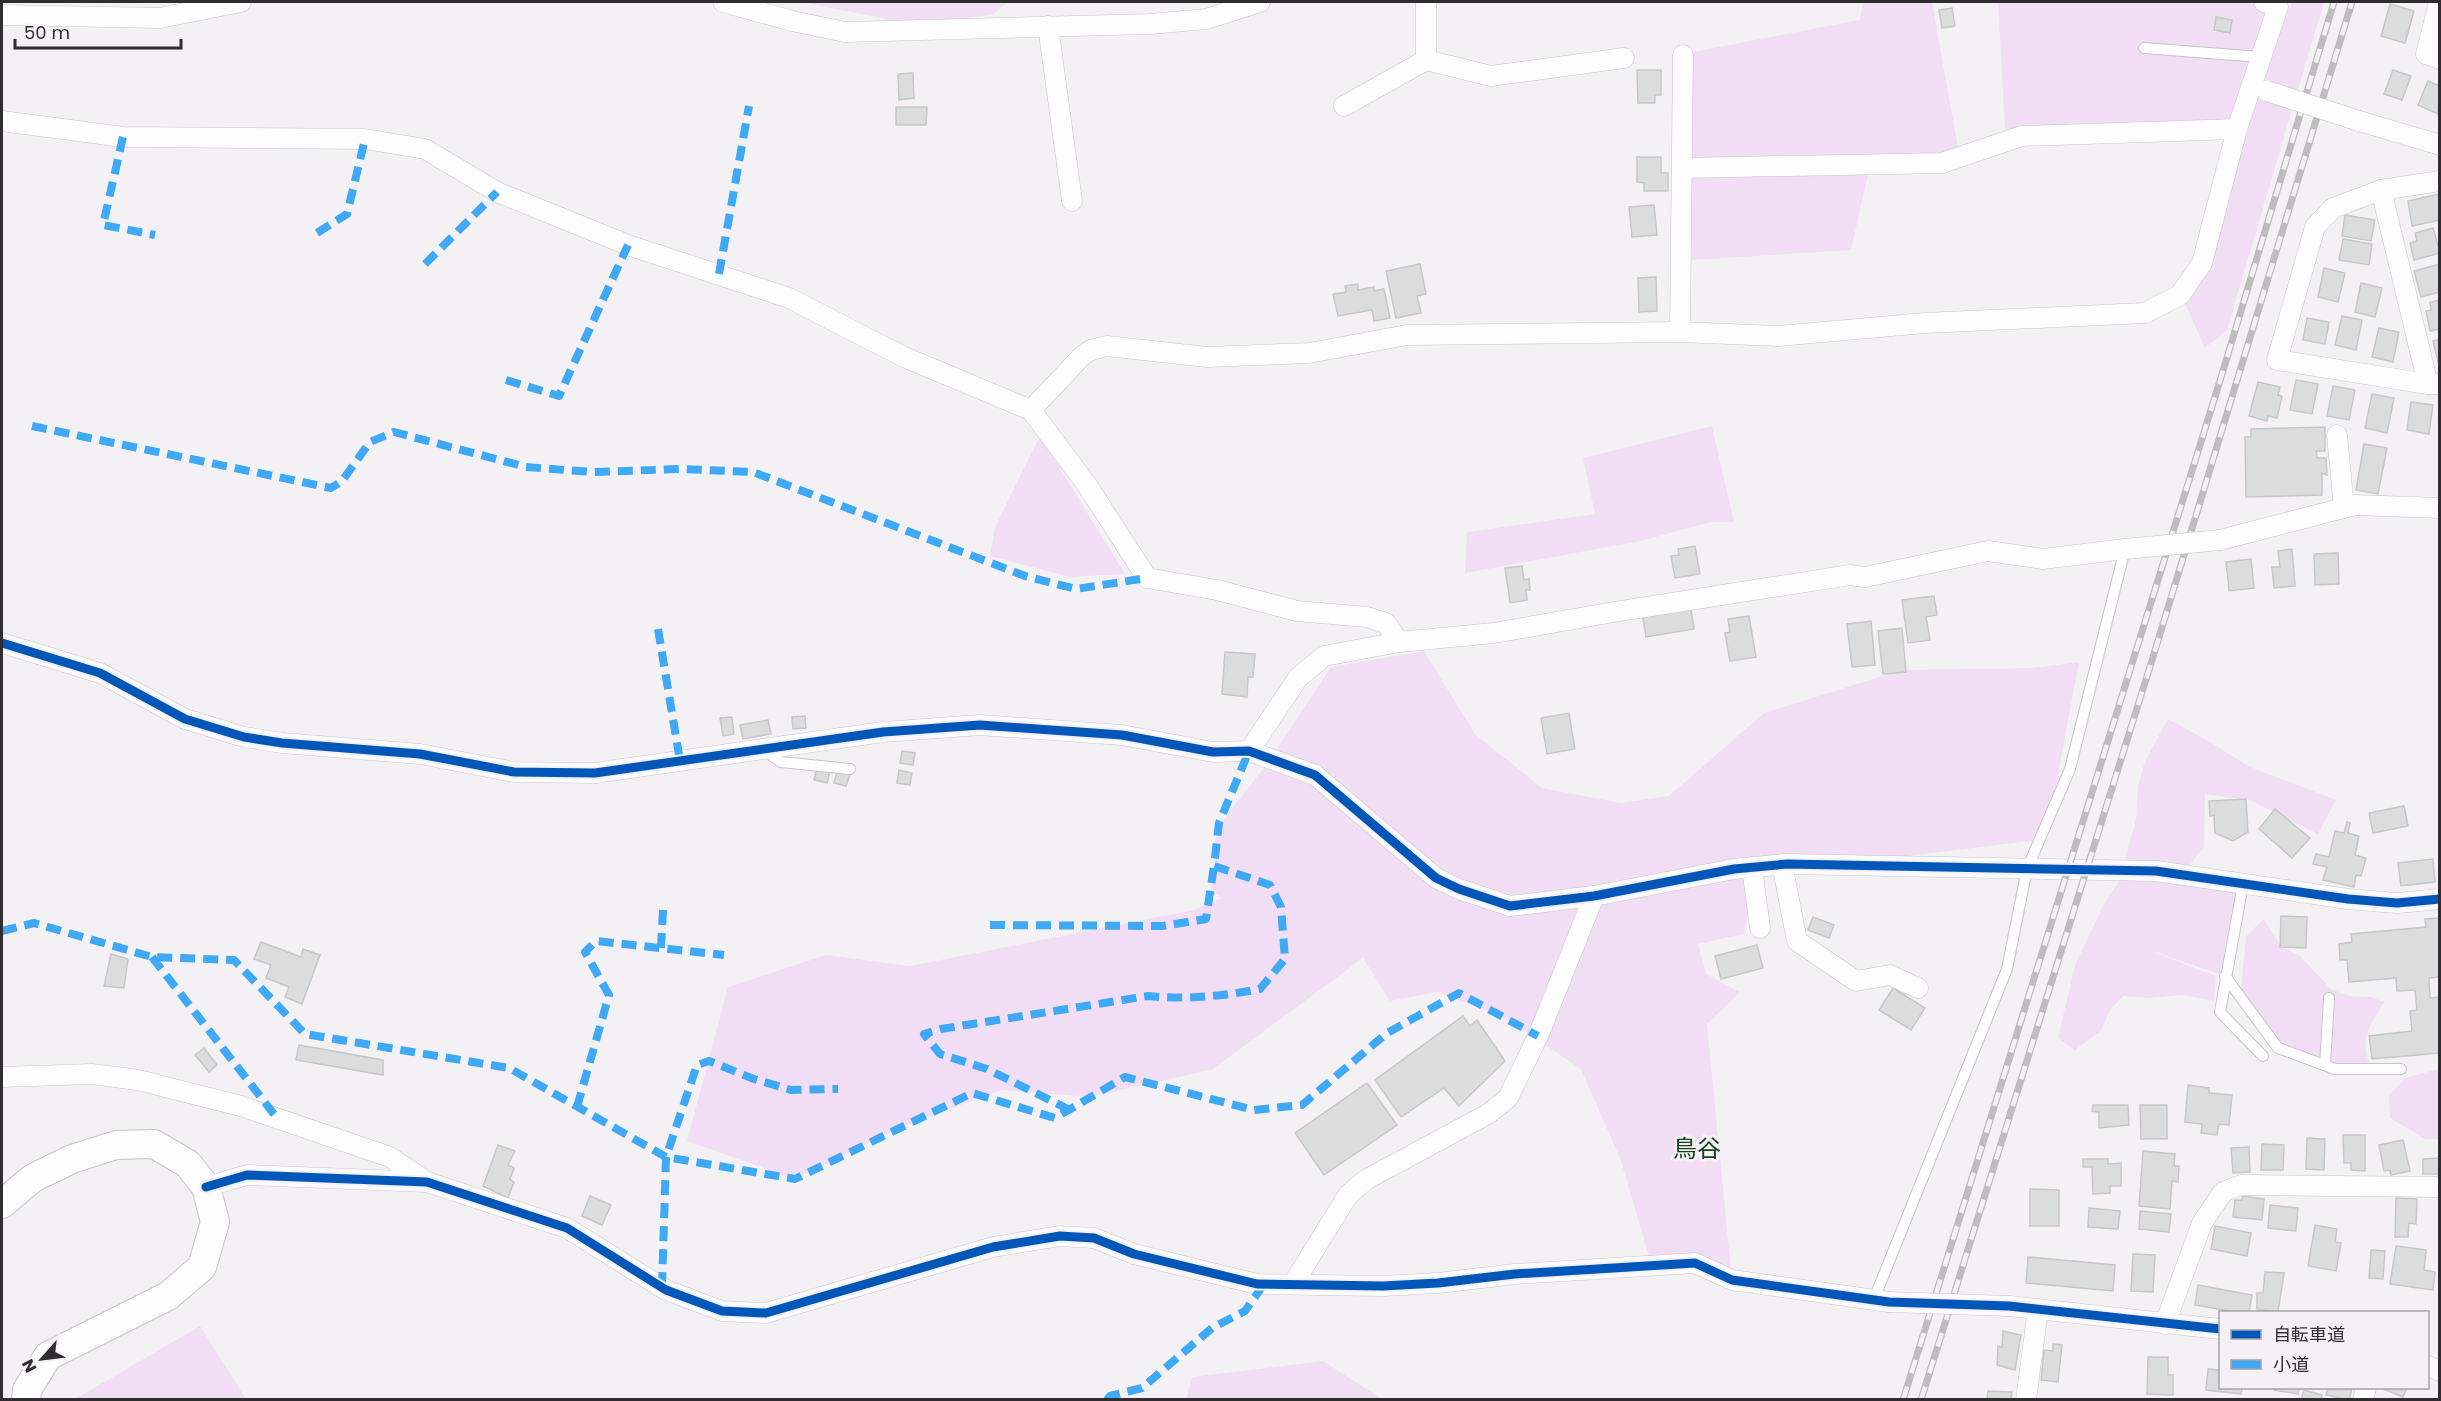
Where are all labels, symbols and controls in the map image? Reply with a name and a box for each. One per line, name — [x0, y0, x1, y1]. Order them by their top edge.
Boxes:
scale bar — [15, 12, 182, 50]
text: 50 m — [24, 20, 70, 45]
district label: 鳥谷 — [1673, 1132, 1721, 1165]
legend — [2219, 1311, 2429, 1389]
text: 自転車道 — [2273, 1322, 2345, 1347]
north arrow — [12, 1329, 72, 1389]
text: 小道 — [2273, 1352, 2309, 1377]
text: N — [16, 1355, 42, 1377]

